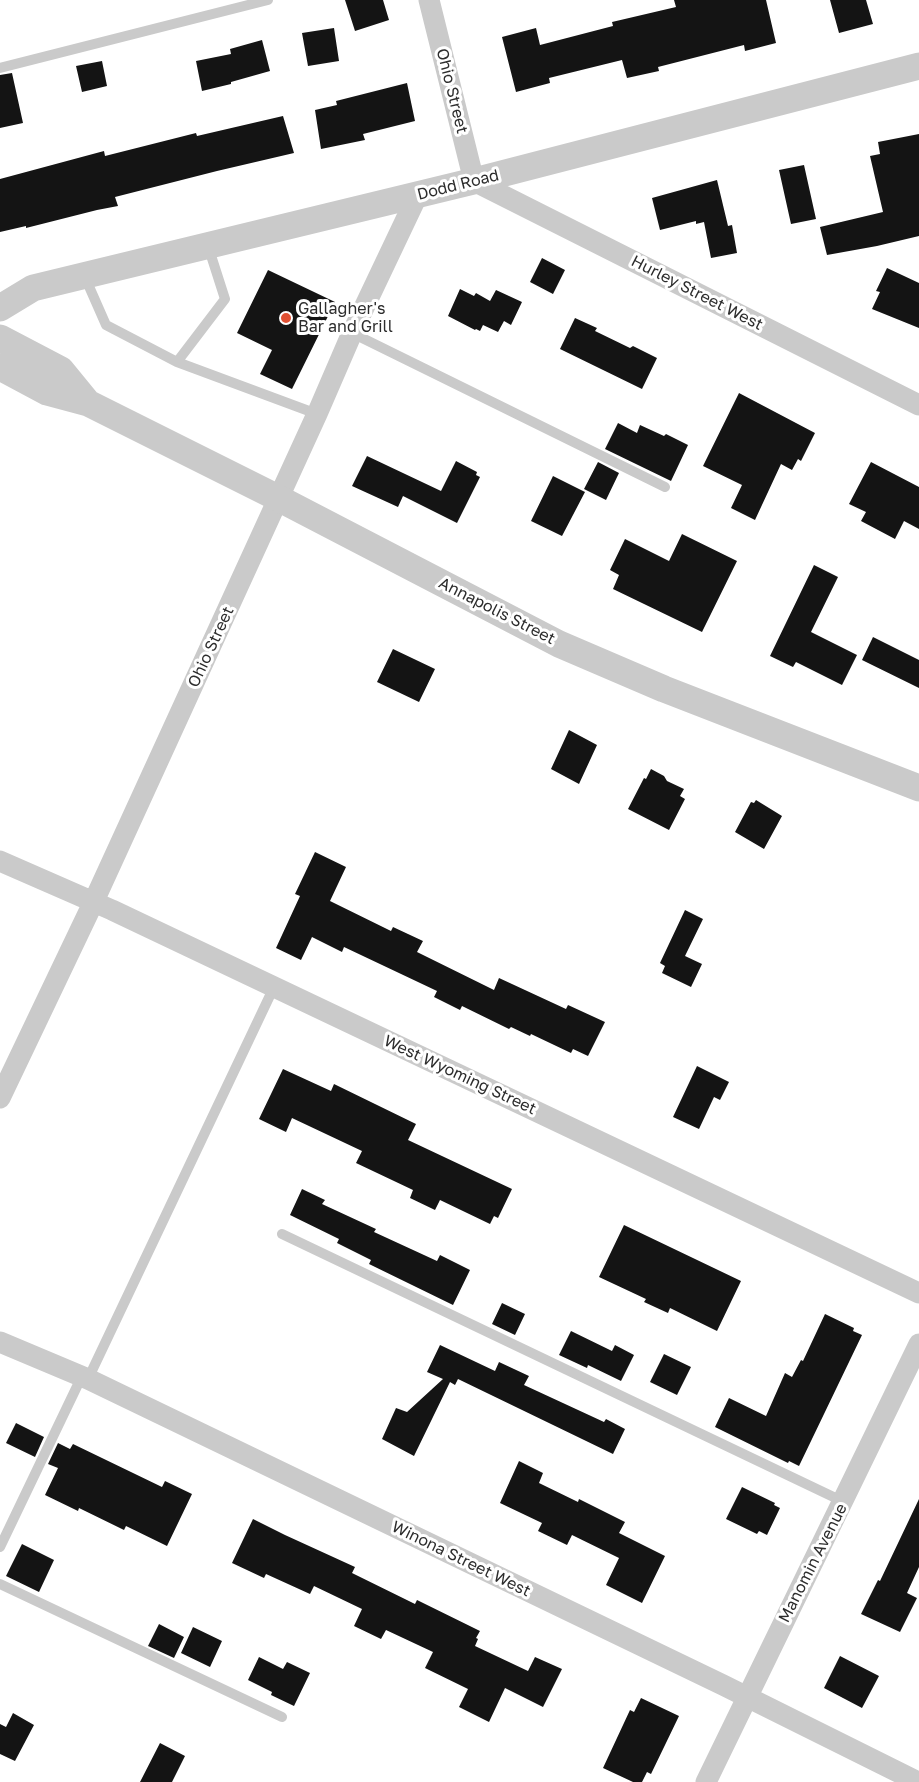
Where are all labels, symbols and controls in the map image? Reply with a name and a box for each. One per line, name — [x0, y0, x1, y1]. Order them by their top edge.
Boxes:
street label: Ohio Street — [432, 47, 472, 135]
street label: Dodd Road — [415, 166, 501, 204]
street label: Hurley Street West — [628, 251, 766, 335]
place label: Gallagher's Bar and Grill — [298, 299, 393, 337]
marker: Gallagher's Bar and Grill — [279, 311, 293, 325]
street label: Annapolis Street — [436, 573, 558, 649]
street label: Ohio Street — [184, 604, 238, 690]
street label: West Wyoming Street — [381, 1031, 539, 1119]
street label: Manomin Avenue — [775, 1500, 851, 1626]
street label: Winona Street West — [388, 1517, 534, 1601]

